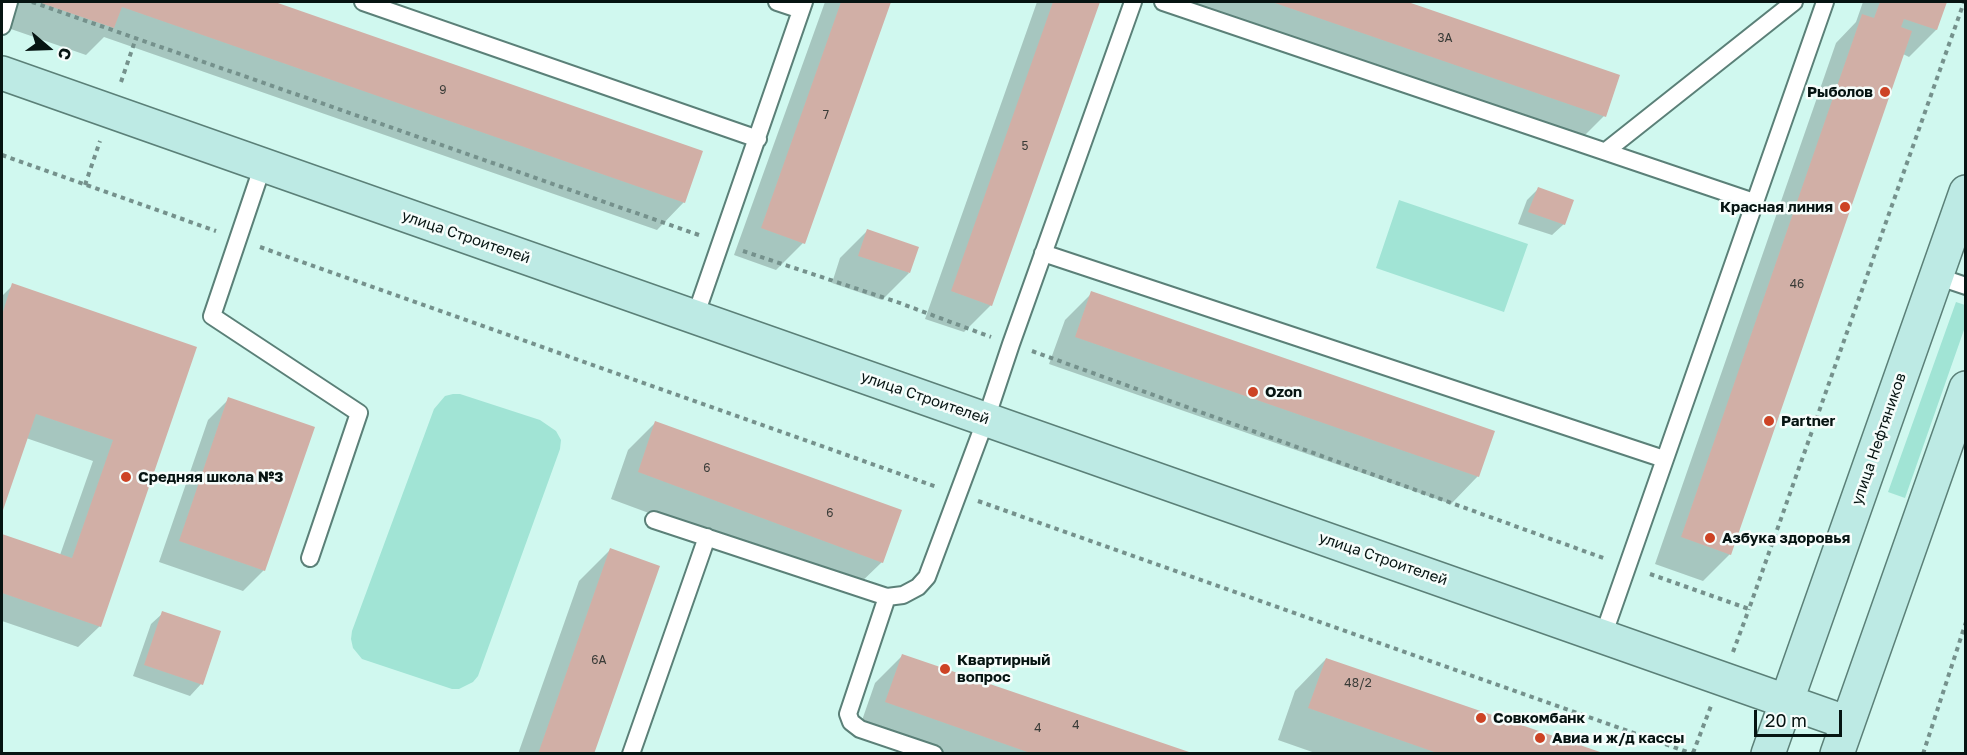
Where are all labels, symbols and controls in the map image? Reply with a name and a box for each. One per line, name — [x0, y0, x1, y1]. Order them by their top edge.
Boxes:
north arrow — [18, 18, 78, 78]
house number: 3А — [1437, 31, 1453, 45]
text: С — [54, 45, 76, 62]
house number: 9 — [439, 83, 447, 97]
place label: Рыболов — [1807, 83, 1873, 101]
marker: Рыболов — [1878, 85, 1892, 99]
house number: 7 — [823, 108, 829, 122]
house number: 5 — [1022, 139, 1028, 153]
place label: Красная линия — [1720, 198, 1833, 216]
marker: Красная линия — [1838, 200, 1852, 214]
street label: улица Строителей — [399, 207, 533, 267]
house number: 46 — [1790, 277, 1804, 291]
street label: улица Строителей — [858, 368, 992, 428]
street label: улица Нефтяников — [1848, 371, 1910, 507]
place label: Ozon — [1265, 383, 1302, 401]
marker: Ozon — [1246, 385, 1260, 399]
place label: Partner — [1781, 412, 1835, 430]
marker: Partner — [1762, 414, 1776, 428]
house number: 6 — [703, 461, 711, 475]
place label: Средняя школа №3 — [138, 468, 284, 486]
marker: Средняя школа №3 — [119, 470, 133, 484]
house number: 6 — [826, 506, 834, 520]
street label: улица Строителей — [1316, 529, 1450, 589]
place label: Азбука здоровья — [1722, 529, 1850, 547]
marker: Азбука здоровья — [1703, 531, 1717, 545]
place label: Квартирный вопрос — [957, 651, 1050, 686]
house number: 6А — [591, 653, 607, 667]
marker: Квартирный вопрос — [938, 662, 952, 676]
house number: 48/2 — [1344, 676, 1372, 690]
scale bar — [1757, 698, 1846, 736]
place label: Совкомбанк — [1493, 709, 1585, 727]
text: 20 m — [1765, 709, 1807, 731]
marker: Совкомбанк — [1474, 711, 1488, 725]
house number: 4 — [1072, 718, 1080, 732]
house number: 4 — [1034, 721, 1042, 735]
place label: Авиа и ж/д кассы — [1552, 729, 1684, 747]
marker: Авиа и ж/д кассы — [1533, 731, 1547, 745]

